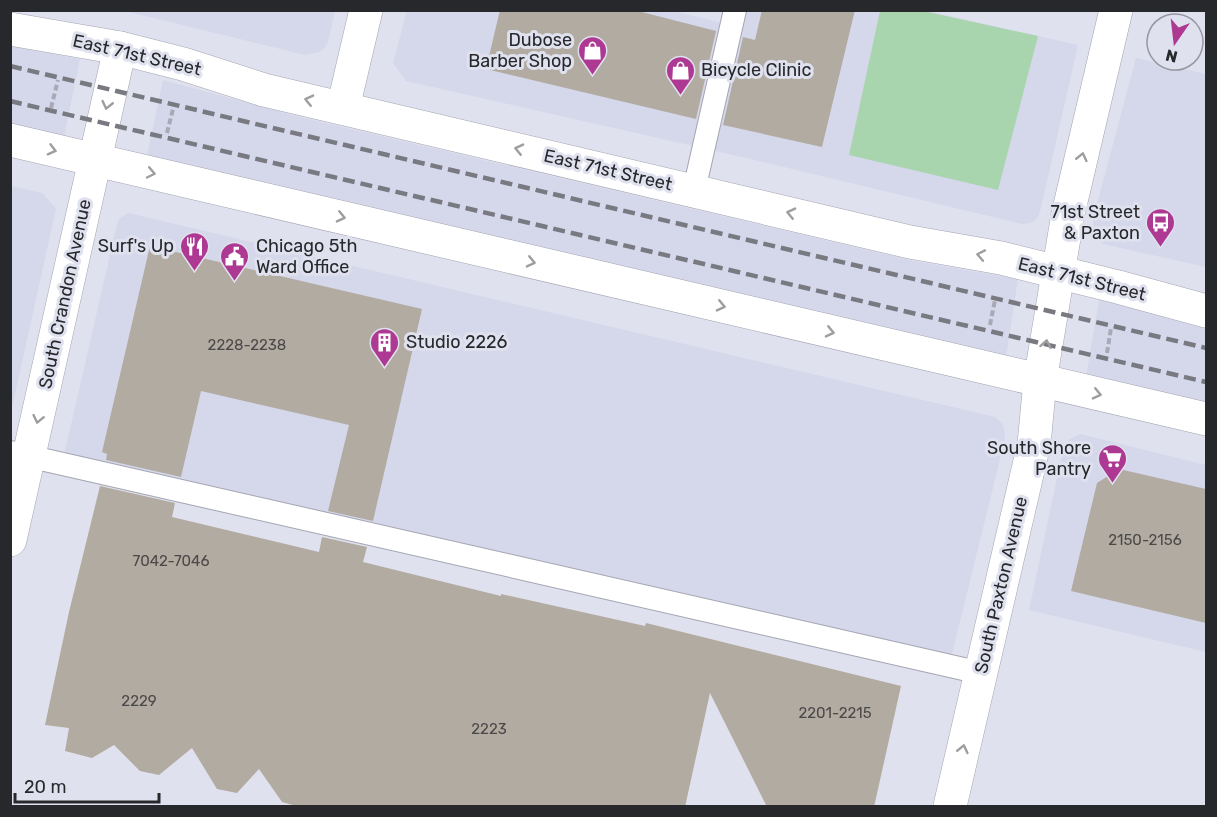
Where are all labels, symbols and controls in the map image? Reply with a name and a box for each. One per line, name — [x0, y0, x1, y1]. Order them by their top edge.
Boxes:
north arrow — [1145, 12, 1205, 72]
place label: Dubose Barber Shop — [468, 29, 572, 72]
street label: East 71st Street — [71, 30, 203, 80]
shop icon: Dubose Barber Shop — [577, 34, 609, 76]
text: N — [1164, 45, 1179, 67]
shop icon: Bicycle Clinic — [664, 54, 696, 96]
place label: Bicycle Clinic — [701, 59, 811, 81]
one-way arrow — [304, 94, 314, 107]
one-way arrow — [101, 100, 114, 110]
one-way arrow — [47, 142, 57, 155]
one-way arrow — [514, 144, 524, 157]
street label: East 71st Street — [542, 145, 674, 195]
one-way arrow — [1074, 152, 1087, 162]
one-way arrow — [146, 165, 156, 178]
street label: South Crandon Avenue — [34, 197, 96, 391]
place label: 71st Street & Paxton — [1050, 201, 1140, 244]
bus stop icon: 71st Street & Paxton — [1145, 206, 1177, 248]
one-way arrow — [786, 208, 796, 221]
one-way arrow — [336, 210, 346, 223]
restaurant icon: Surf's Up — [179, 230, 211, 272]
place label: Surf's Up — [98, 235, 174, 257]
place label: Chicago 5th Ward Office — [256, 235, 357, 278]
public building icon: Chicago 5th Ward Office — [219, 240, 251, 282]
one-way arrow — [976, 249, 986, 262]
street label: East 71st Street — [1016, 252, 1148, 306]
one-way arrow — [526, 254, 536, 267]
one-way arrow — [716, 299, 726, 312]
one-way arrow — [825, 324, 835, 337]
building icon: Studio 2226 — [369, 326, 401, 368]
place label: Studio 2226 — [406, 331, 508, 353]
house number: 2228-2238 — [208, 336, 286, 354]
one-way arrow — [1040, 340, 1052, 349]
one-way arrow — [1092, 386, 1102, 399]
one-way arrow — [33, 413, 46, 423]
place label: South Shore Pantry — [987, 437, 1091, 480]
supermarket icon: South Shore Pantry — [1096, 442, 1128, 484]
street label: South Paxton Avenue — [970, 494, 1032, 676]
house number: 2150-2156 — [1108, 531, 1182, 549]
house number: 7042-7046 — [133, 552, 209, 570]
house number: 2229 — [121, 692, 157, 710]
house number: 2201-2215 — [798, 704, 872, 722]
house number: 2223 — [471, 720, 507, 738]
one-way arrow — [956, 745, 969, 755]
scale bar — [15, 766, 159, 804]
text: 20 m — [24, 776, 66, 798]

